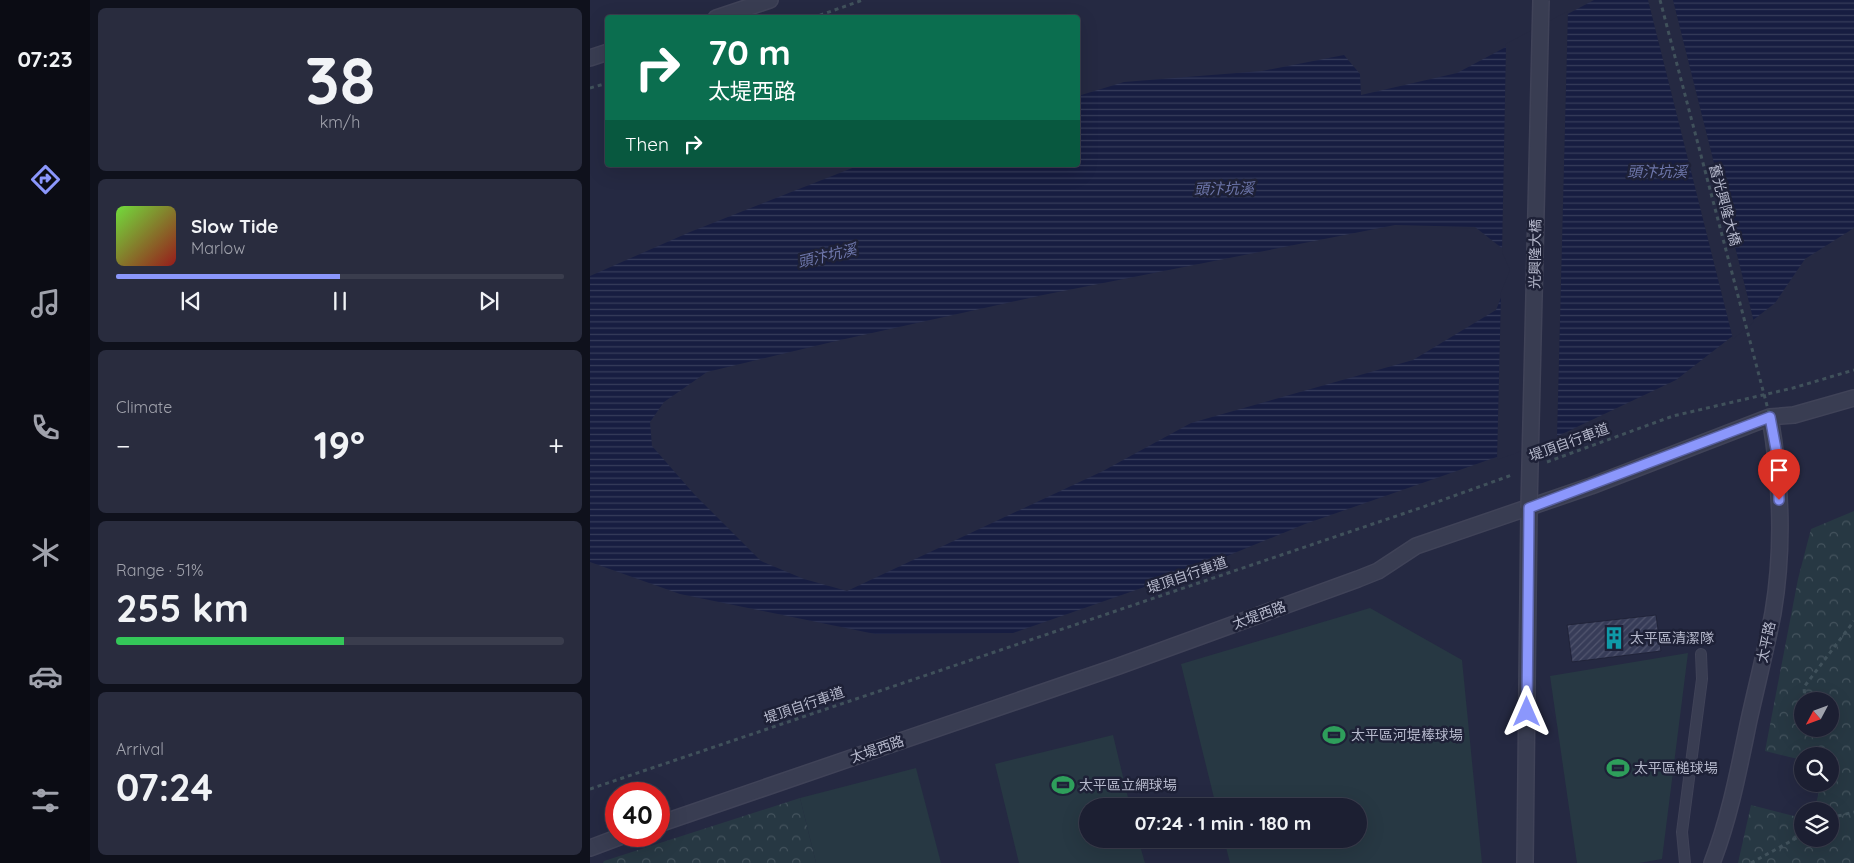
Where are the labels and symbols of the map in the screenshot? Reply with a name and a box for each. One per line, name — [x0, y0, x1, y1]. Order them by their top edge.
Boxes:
water label: 頭汴坑溪 — [1627, 162, 1689, 181]
street label: 舊光興隆大橋 — [1705, 162, 1745, 248]
water label: 頭汴坑溪 — [1194, 178, 1256, 199]
street label: 光興隆大橋 — [1525, 219, 1545, 289]
water label: 頭汴坑溪 — [796, 239, 860, 272]
street label: 堤頂自行車道 — [1526, 419, 1612, 465]
pin — [1758, 449, 1800, 500]
street label: 堤頂自行車道 — [1144, 553, 1230, 597]
street label: 太堤西路 — [1230, 597, 1288, 633]
street label: 太平路 — [1753, 620, 1779, 664]
building icon: 太平區清潔隊 — [1601, 625, 1627, 651]
place label: 太平區清潔隊 — [1630, 629, 1714, 647]
street label: 堤頂自行車道 — [761, 683, 847, 727]
position arrow — [1500, 685, 1552, 737]
north arrow — [1794, 692, 1839, 738]
sports icon: 太平區河堤棒球場 — [1321, 722, 1347, 748]
place label: 太平區河堤棒球場 — [1351, 726, 1463, 744]
street label: 太堤西路 — [848, 731, 906, 767]
sports icon: 太平區槌球場 — [1605, 755, 1631, 781]
place label: 太平區槌球場 — [1634, 759, 1718, 777]
sports icon: 太平區立網球場 — [1050, 772, 1076, 798]
place label: 太平區立網球場 — [1079, 776, 1177, 794]
speed limit sign: 40 — [605, 782, 670, 847]

